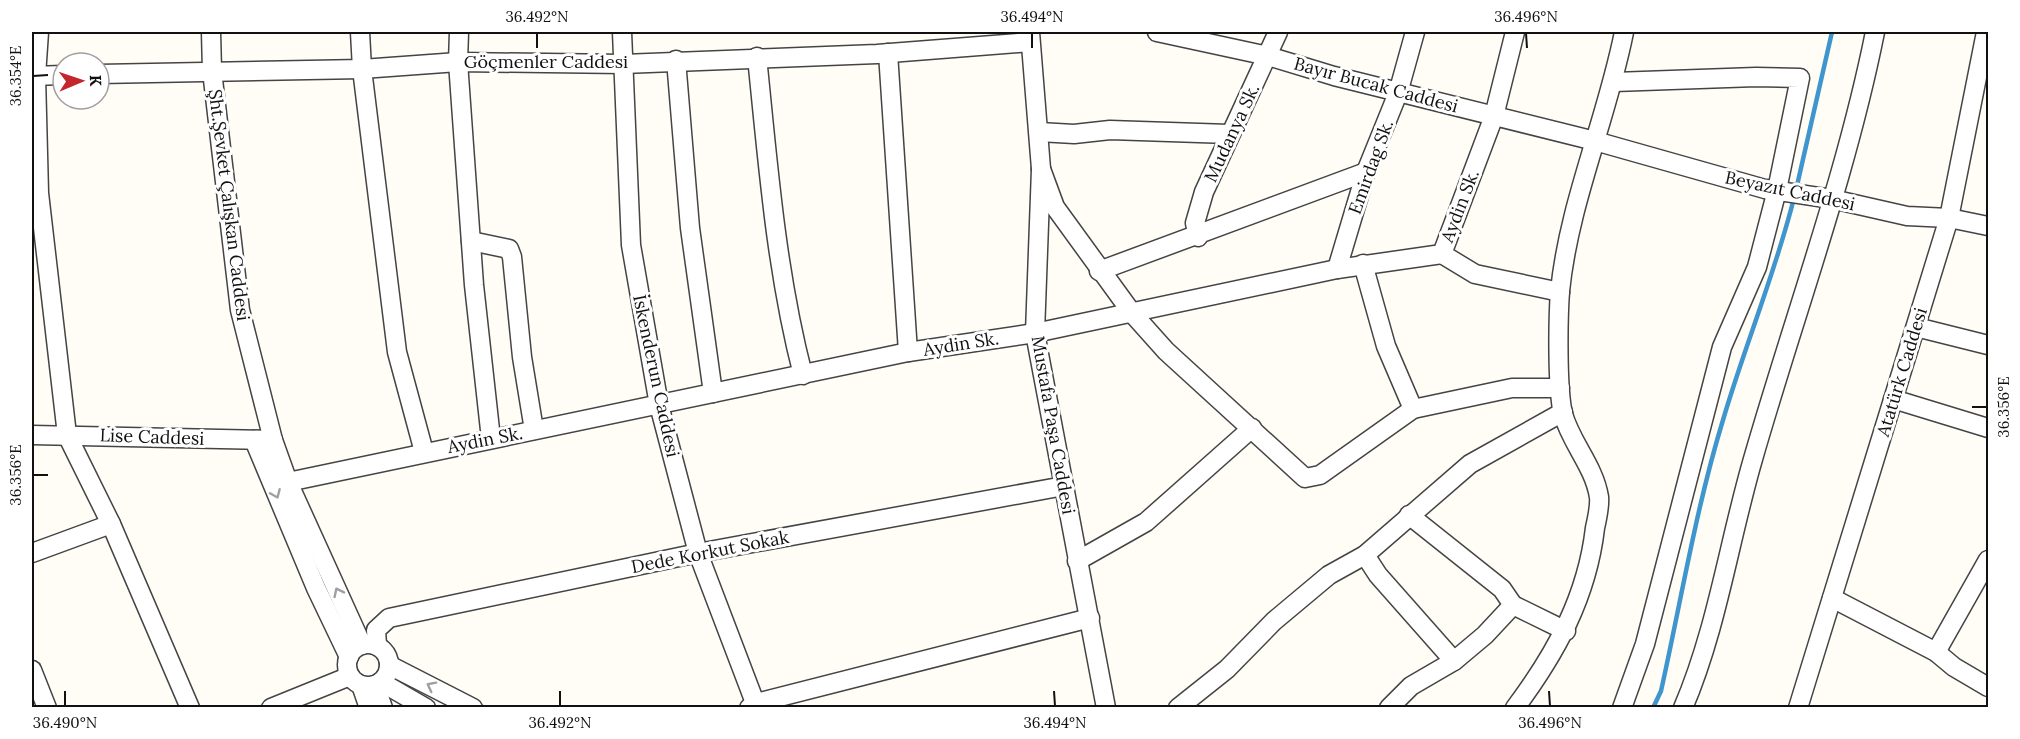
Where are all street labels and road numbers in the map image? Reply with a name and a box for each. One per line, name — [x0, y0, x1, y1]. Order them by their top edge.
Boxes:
street label: Göçmenler Caddesi — [464, 50, 628, 73]
street label: Bayır Bucak Caddesi — [1292, 52, 1461, 117]
street label: Mudanya Sk. — [1199, 80, 1264, 186]
street label: Şht.Şevket Çalışkan Caddesi — [204, 88, 255, 322]
street label: Emirdag Sk. — [1343, 116, 1398, 217]
street label: Beyazıt Caddesi — [1723, 165, 1857, 216]
street label: Aydin Sk. — [1435, 166, 1484, 246]
street label: İskenderun Caddesi — [628, 292, 685, 459]
street label: Atatürk Caddesi — [1871, 305, 1932, 440]
street label: Aydin Sk. — [921, 326, 1000, 361]
street label: Mustafa Paşa Caddesi — [1026, 334, 1081, 516]
street label: Aydin Sk. — [444, 421, 524, 458]
street label: Lise Caddesi — [99, 423, 205, 450]
street label: Dede Korkut Sokak — [629, 525, 791, 578]

